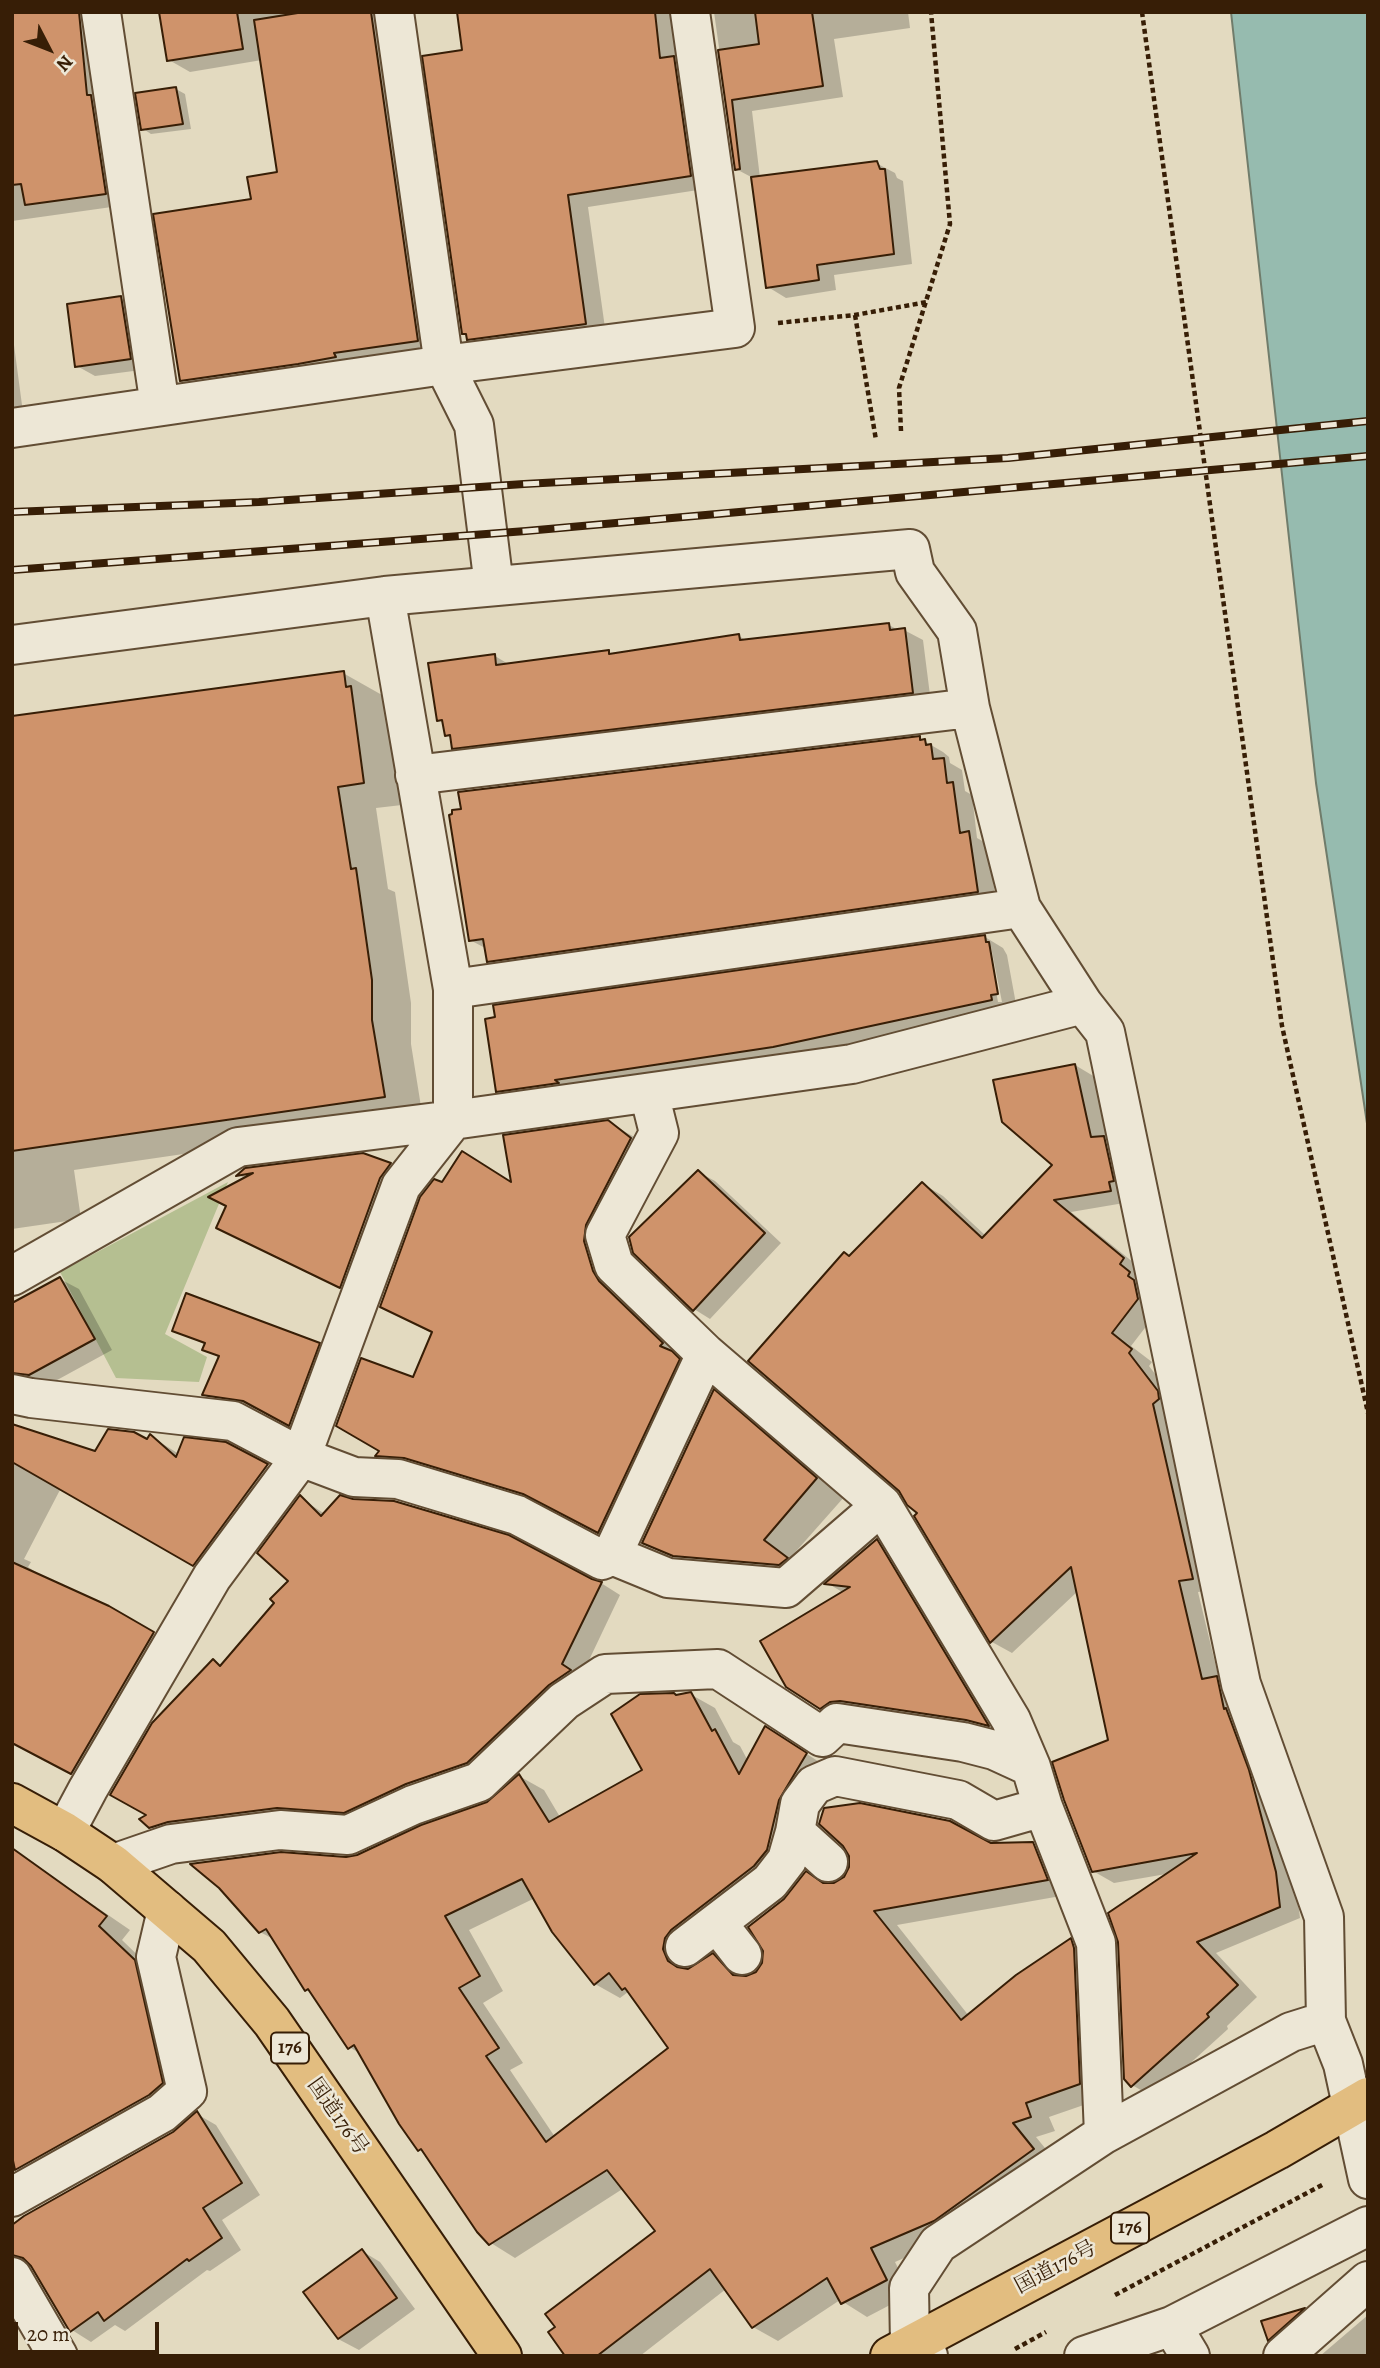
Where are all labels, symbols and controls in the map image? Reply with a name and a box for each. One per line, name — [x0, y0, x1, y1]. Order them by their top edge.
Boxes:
north arrow — [14, 14, 84, 84]
text: N — [50, 49, 79, 77]
road number: 176 — [271, 2032, 309, 2064]
street label: 国道176号 — [301, 2073, 373, 2161]
road number: 176 — [1111, 2212, 1149, 2244]
street label: 国道176号 — [1011, 2236, 1101, 2300]
scale bar — [18, 2308, 163, 2352]
text: 20 m — [27, 2320, 70, 2348]

